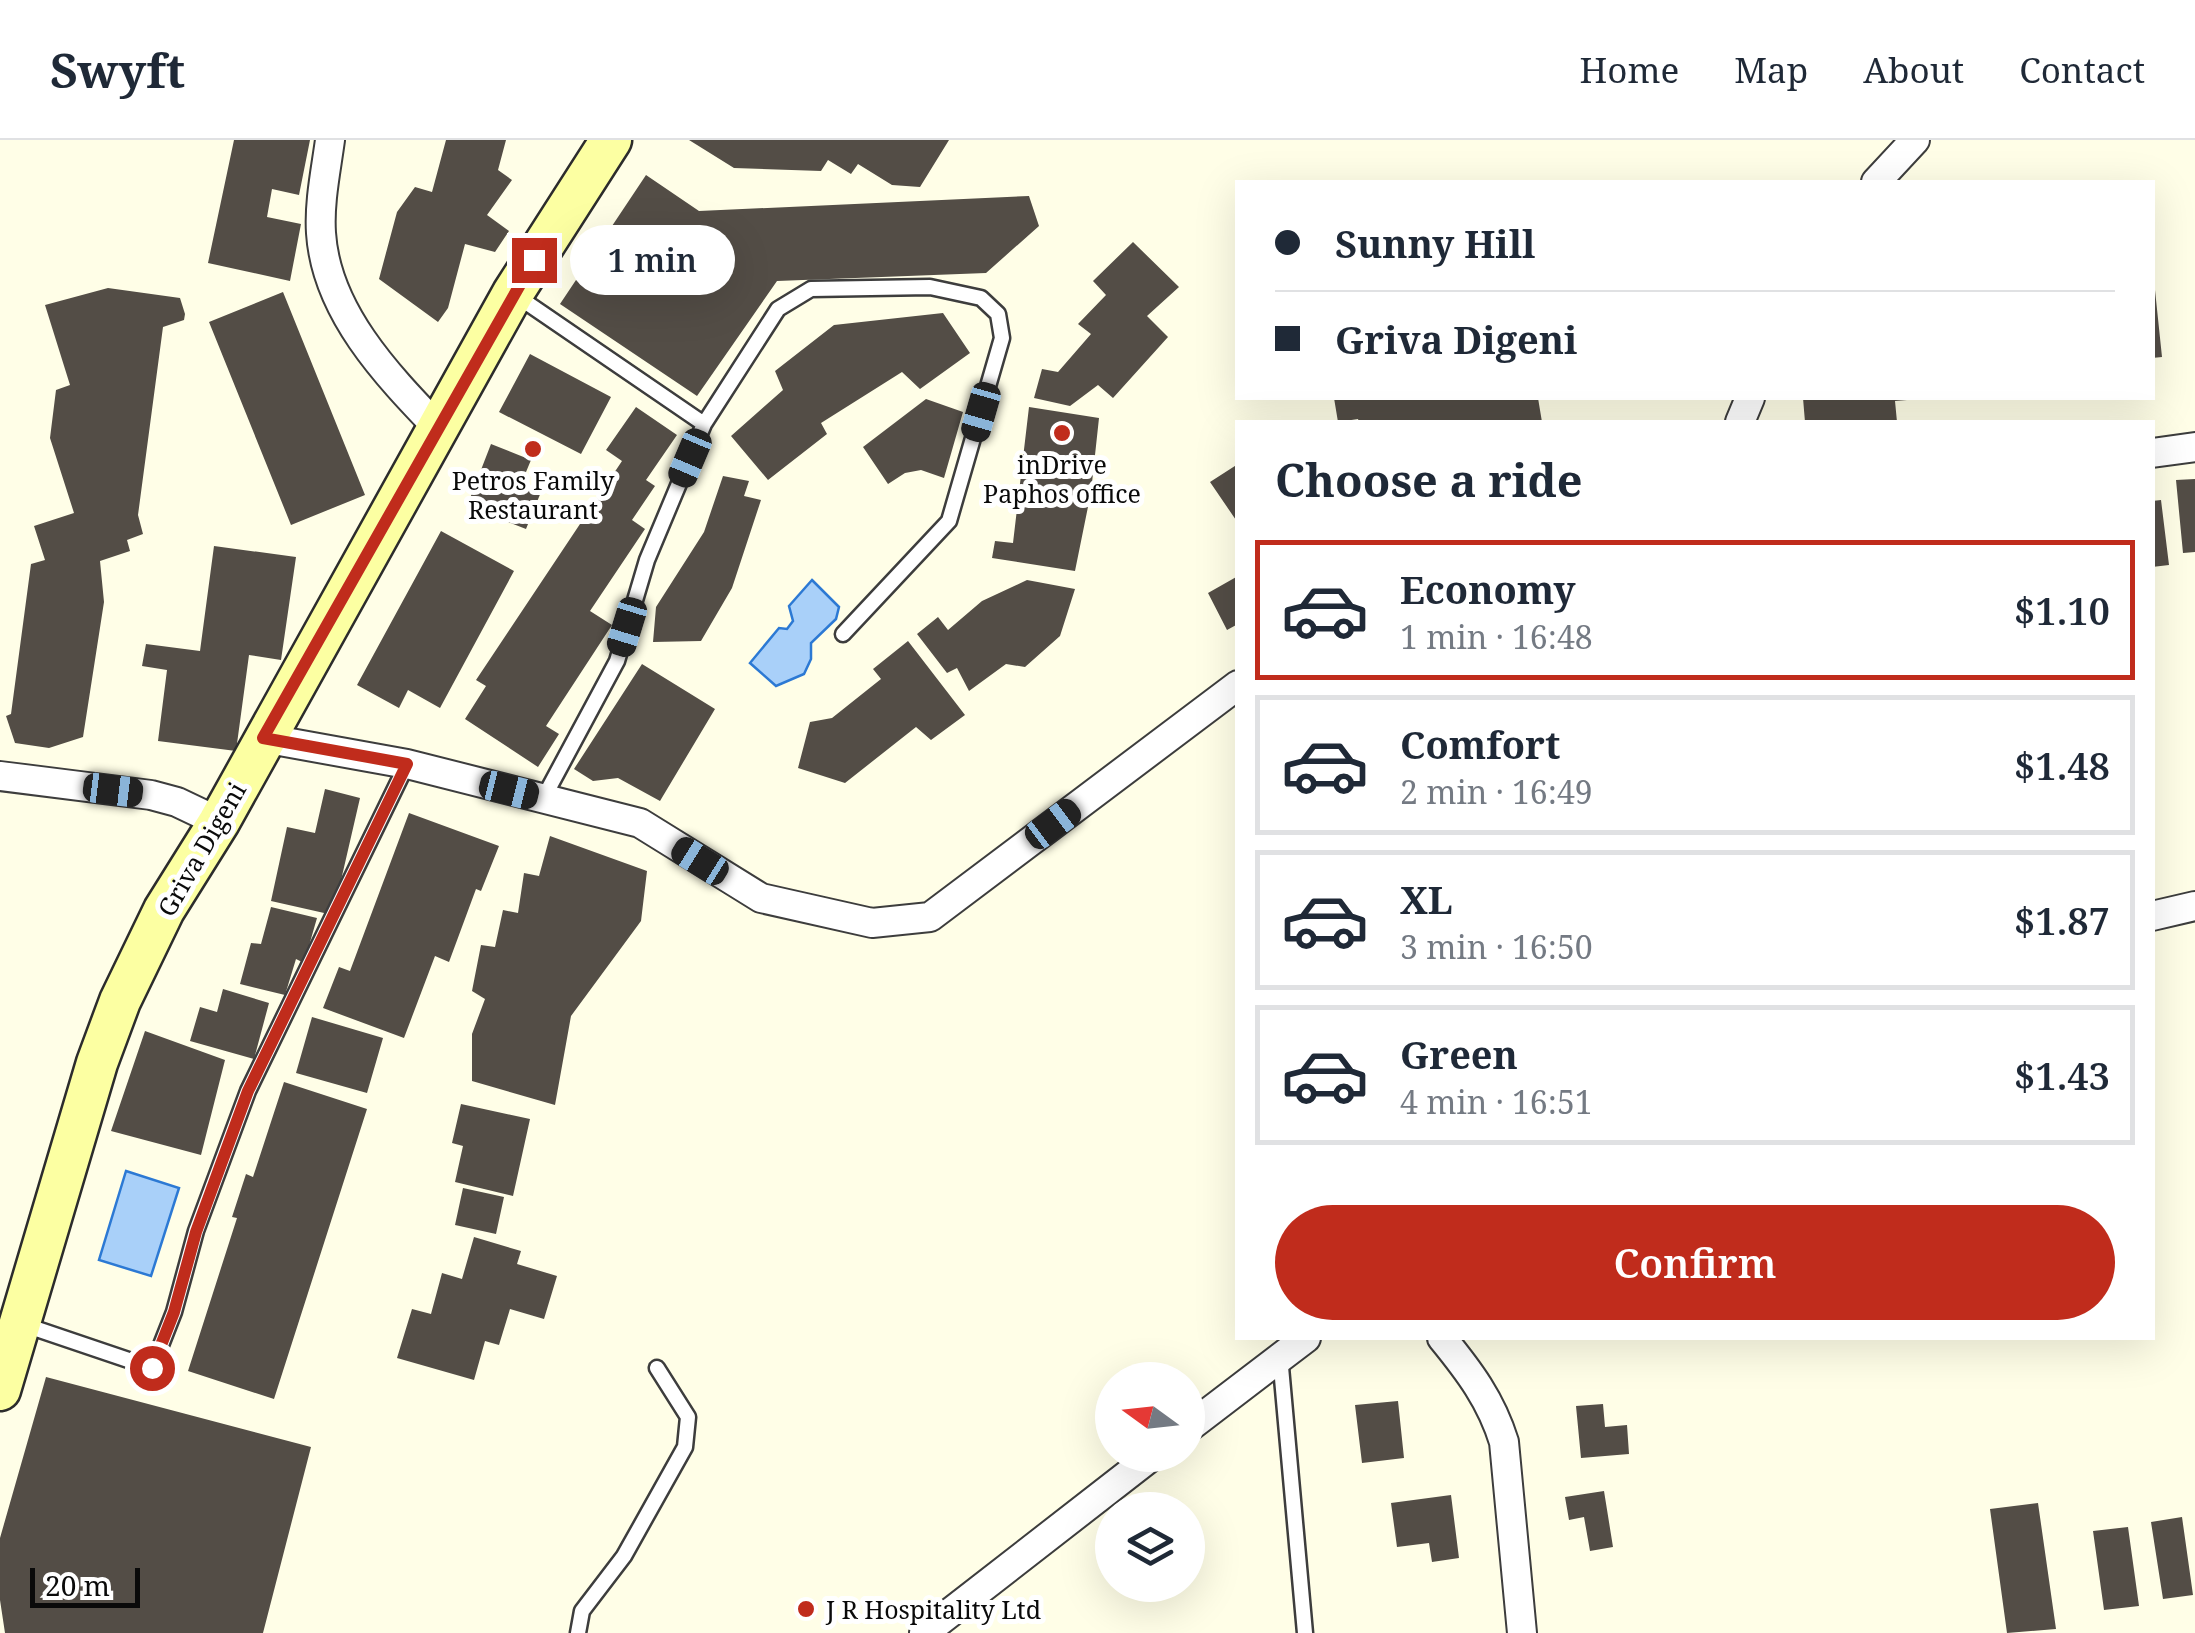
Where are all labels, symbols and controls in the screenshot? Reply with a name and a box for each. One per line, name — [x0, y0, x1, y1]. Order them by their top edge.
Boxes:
text: Swyft — [50, 37, 185, 102]
text: Home — [1579, 46, 1679, 93]
text: Map — [1734, 46, 1808, 93]
text: About — [1863, 46, 1964, 93]
text: Contact — [2019, 46, 2145, 93]
text: Sunny Hill — [1335, 217, 1535, 269]
callout: 1 min — [569, 225, 734, 295]
route end — [512, 238, 557, 283]
text: 1 min — [608, 238, 697, 281]
text: Griva Digeni — [1335, 313, 1577, 365]
car — [958, 379, 1004, 445]
marker: inDrive Paphos office — [1051, 422, 1073, 444]
car — [664, 425, 716, 491]
marker: Petros Family Restaurant — [522, 438, 544, 460]
place label: inDrive Paphos office — [983, 447, 1141, 510]
text: Choose a ride — [1275, 449, 1583, 510]
place label: Petros Family Restaurant — [452, 463, 615, 526]
text: Economy — [1400, 563, 1576, 615]
icon: car — [1280, 565, 1370, 655]
text: $1.10 — [2014, 584, 2110, 636]
car — [604, 594, 650, 660]
text: 1 min · 16:48 — [1400, 615, 1593, 658]
text: Comfort — [1400, 718, 1560, 770]
icon: car — [1280, 720, 1370, 810]
text: $1.48 — [2014, 739, 2110, 791]
car — [476, 768, 542, 812]
text: 2 min · 16:49 — [1400, 770, 1593, 813]
car — [81, 771, 145, 809]
street label: Griva Digeni — [149, 776, 253, 922]
car — [1020, 794, 1086, 854]
car — [667, 832, 733, 890]
text: XL — [1400, 873, 1453, 925]
icon: car — [1280, 875, 1370, 965]
text: $1.87 — [2014, 894, 2110, 946]
text: 3 min · 16:50 — [1400, 925, 1593, 968]
text: Green — [1400, 1028, 1518, 1080]
icon: car — [1280, 1030, 1370, 1120]
text: $1.43 — [2014, 1049, 2110, 1101]
text: 4 min · 16:51 — [1400, 1080, 1593, 1123]
button: Confirm — [1275, 1205, 2115, 1320]
route start — [130, 1346, 175, 1391]
north arrow — [1095, 1362, 1205, 1472]
map controls — [1095, 1362, 1205, 1602]
button: layers — [1095, 1492, 1205, 1602]
scale bar — [30, 1563, 140, 1608]
text: 20 m — [45, 1566, 110, 1604]
place label: J R Hospitality Ltd — [825, 1592, 1041, 1626]
marker: J R Hospitality Ltd — [795, 1598, 817, 1620]

